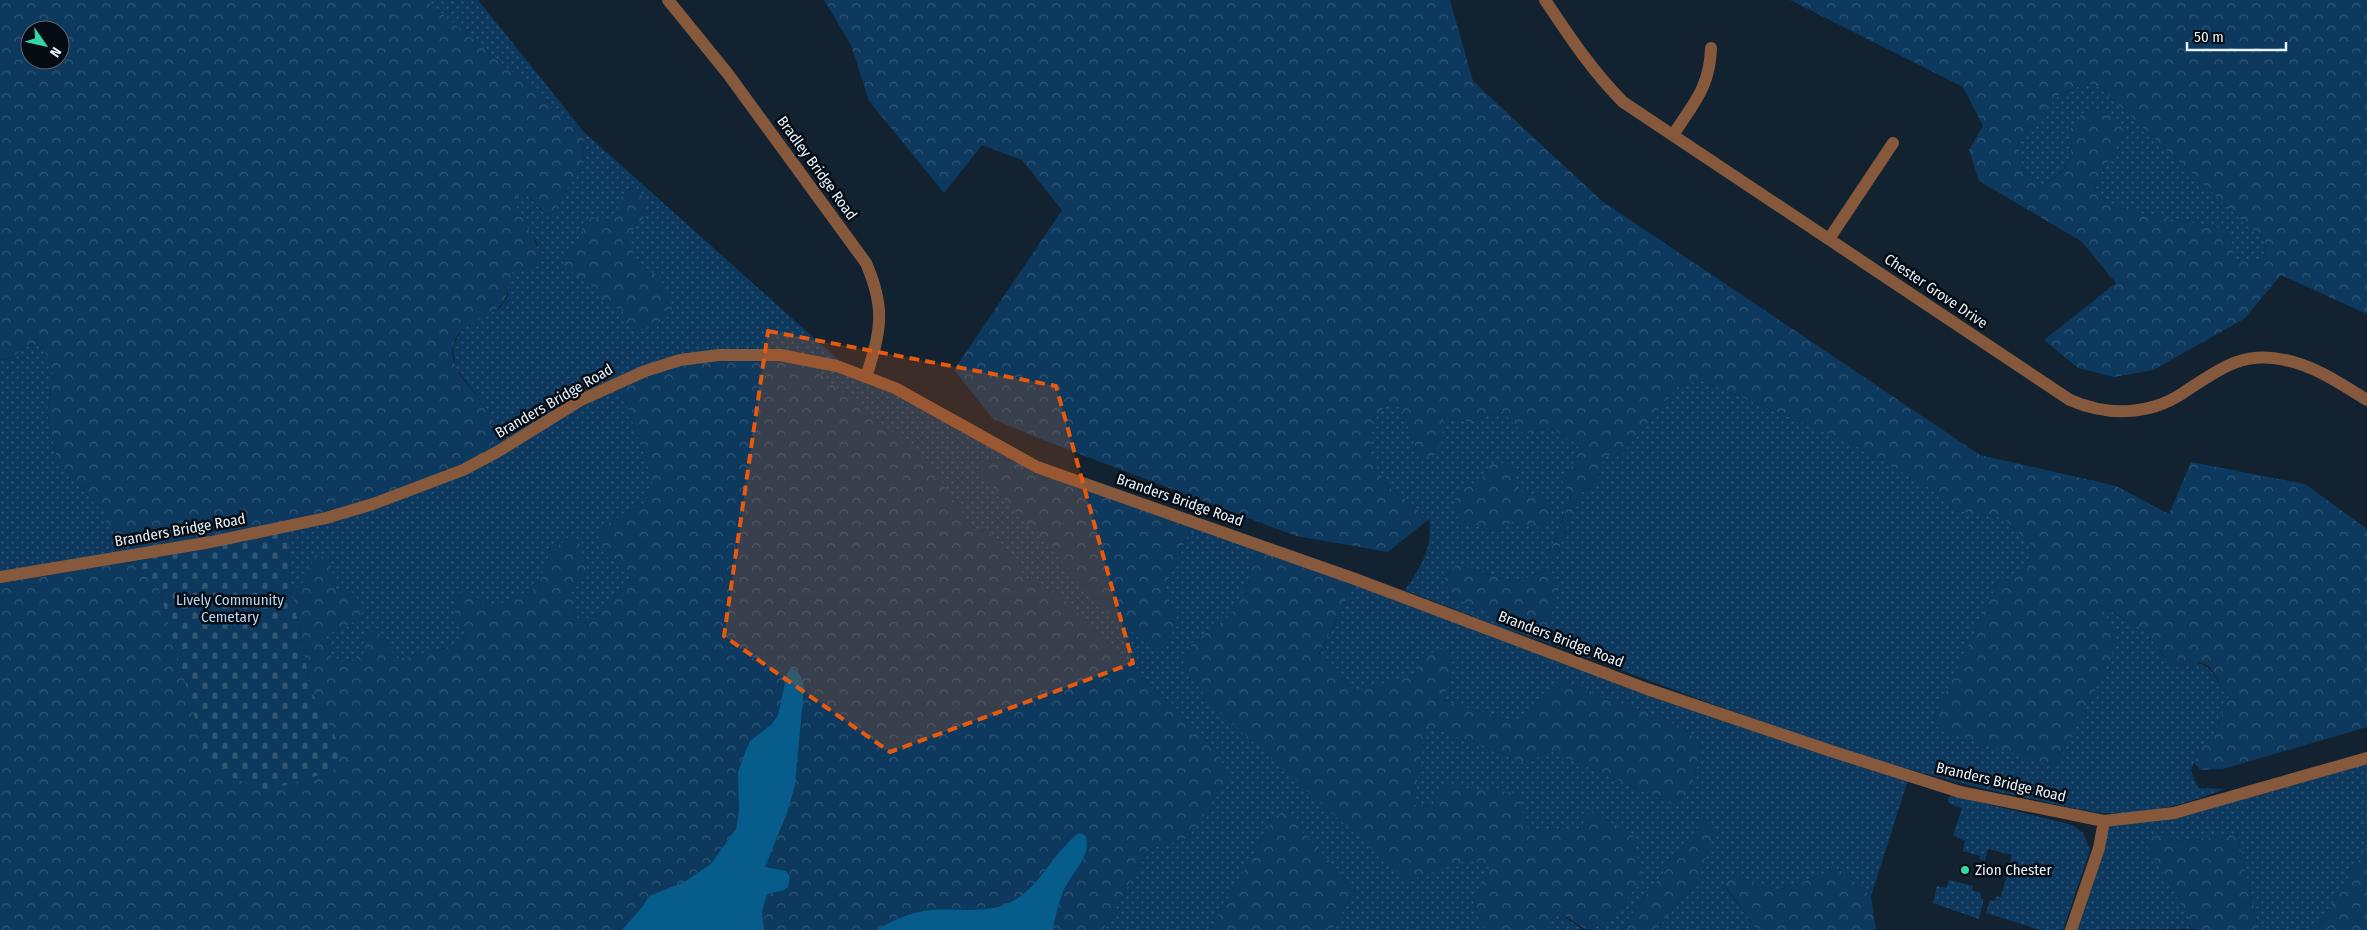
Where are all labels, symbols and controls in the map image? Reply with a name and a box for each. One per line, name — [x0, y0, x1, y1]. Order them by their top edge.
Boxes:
north arrow — [20, 20, 70, 70]
scale bar — [2187, 20, 2286, 52]
text: 50 m — [2194, 28, 2224, 46]
text: N — [46, 44, 65, 60]
street label: Bradley Bridge Road — [773, 113, 861, 223]
street label: Chester Grove Drive — [1881, 250, 1991, 332]
street label: Branders Bridge Road — [492, 360, 616, 442]
street label: Branders Bridge Road — [1114, 470, 1246, 530]
street label: Branders Bridge Road — [113, 510, 247, 550]
park label: Lively Community Cemetary — [176, 591, 284, 626]
street label: Branders Bridge Road — [1496, 607, 1626, 671]
street label: Branders Bridge Road — [1934, 758, 2068, 806]
place label: Zion Chester — [1975, 861, 2052, 879]
marker: Zion Chester — [1959, 864, 1971, 876]

